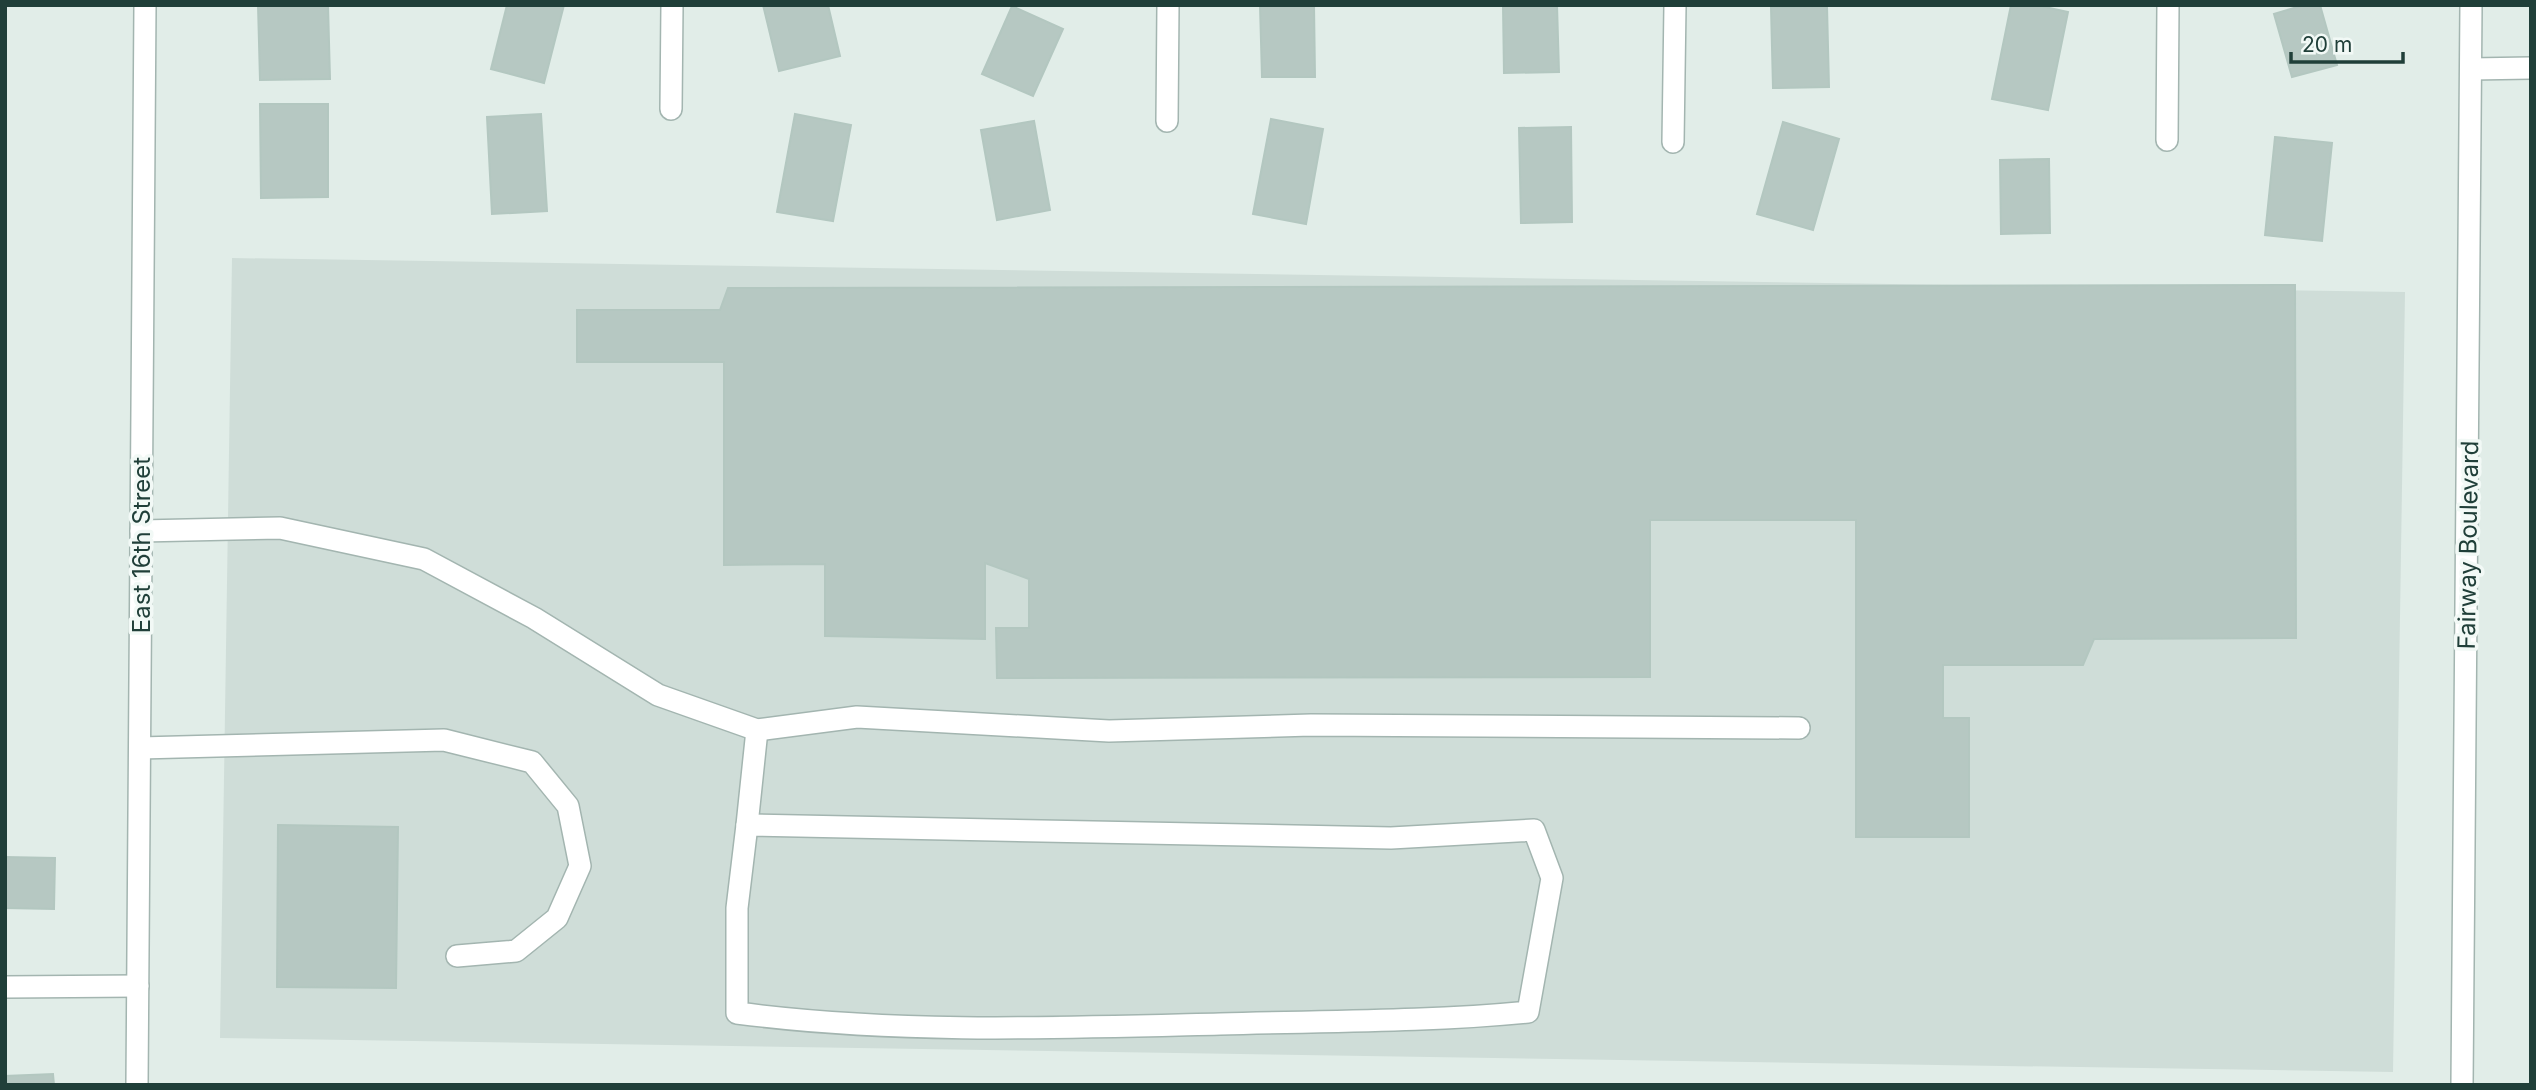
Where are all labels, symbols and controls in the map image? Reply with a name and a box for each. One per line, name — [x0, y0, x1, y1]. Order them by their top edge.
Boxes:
scale bar — [2291, 21, 2403, 65]
text: 20 m — [2302, 32, 2352, 57]
street label: Fairway Boulevard — [2452, 440, 2484, 650]
street label: East 16th Street — [127, 457, 156, 633]

